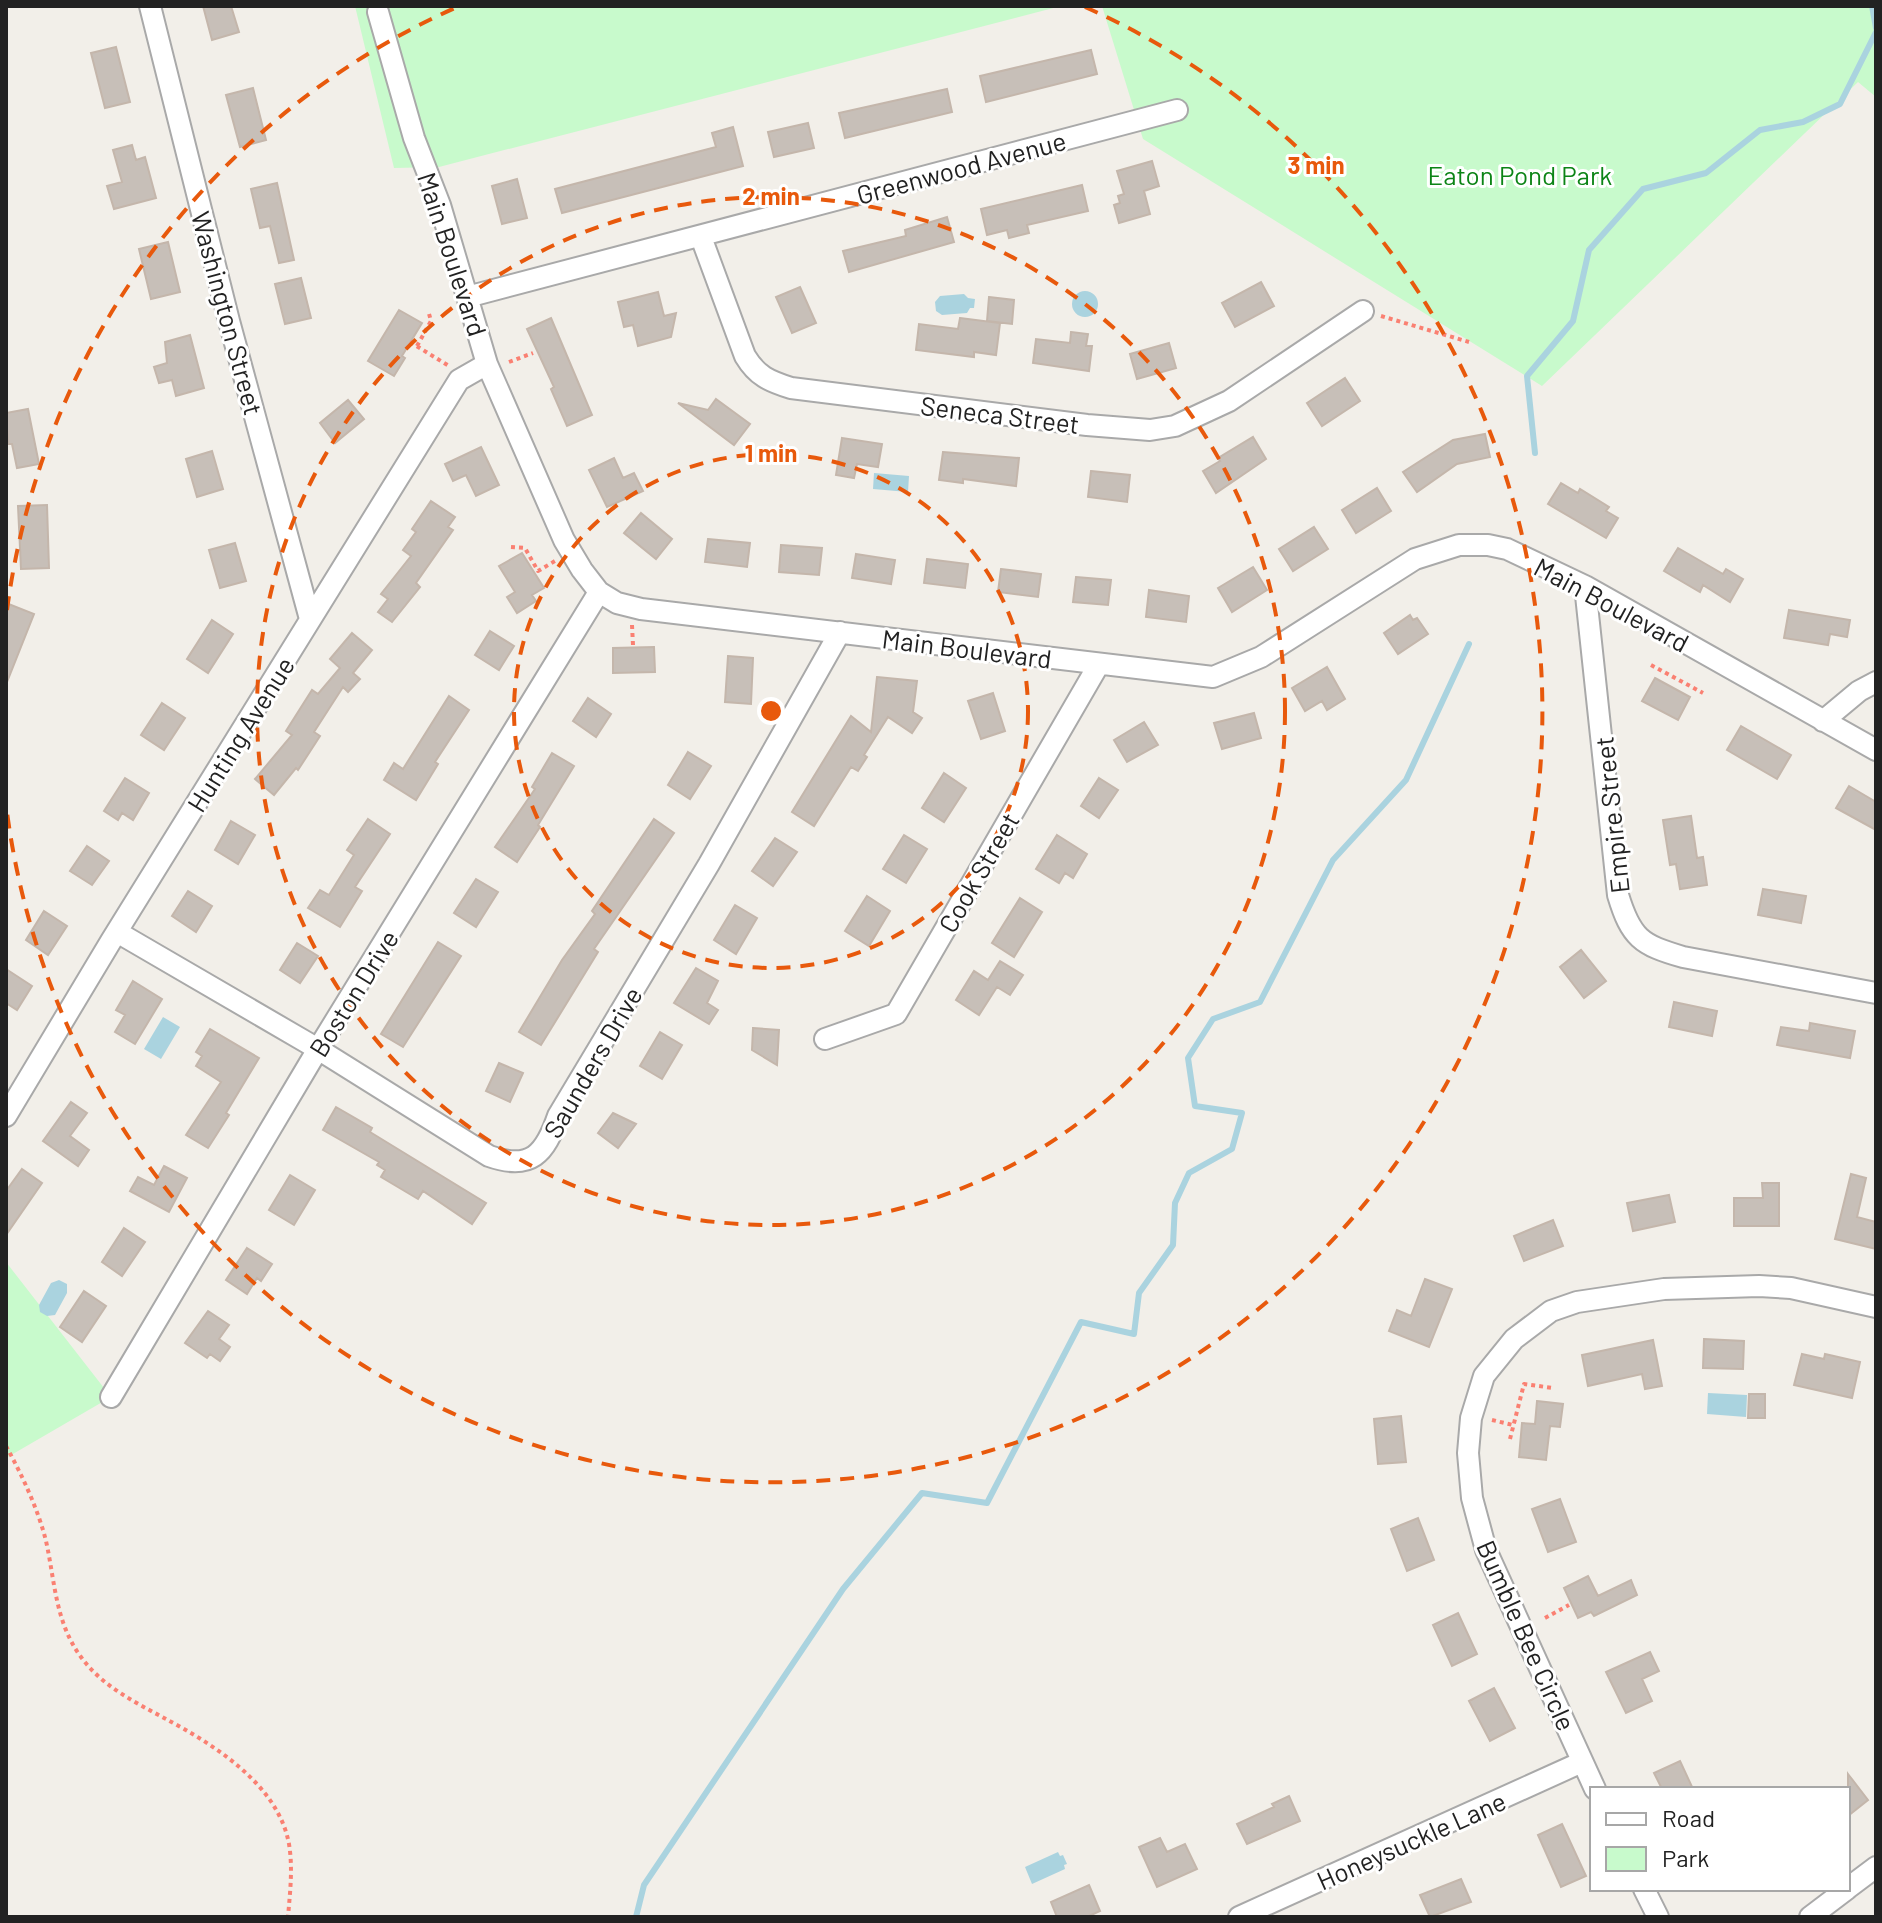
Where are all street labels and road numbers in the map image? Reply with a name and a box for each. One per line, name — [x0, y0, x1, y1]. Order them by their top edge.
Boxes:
street label: Greenwood Avenue — [853, 124, 1069, 210]
street label: Main Boulevard — [412, 168, 494, 340]
street label: Washington Street — [186, 208, 270, 418]
street label: Seneca Street — [919, 389, 1081, 439]
street label: Main Boulevard — [1529, 550, 1695, 658]
street label: Main Boulevard — [880, 622, 1054, 674]
street label: Hunting Avenue — [180, 651, 300, 817]
street label: Empire Street — [1587, 735, 1635, 895]
street label: Cook Street — [931, 807, 1025, 937]
street label: Boston Drive — [302, 924, 404, 1062]
street label: Saunders Drive — [536, 981, 648, 1143]
street label: Bumble Bee Circle — [1471, 1535, 1583, 1735]
street label: Honeysuckle Lane — [1312, 1784, 1510, 1896]

